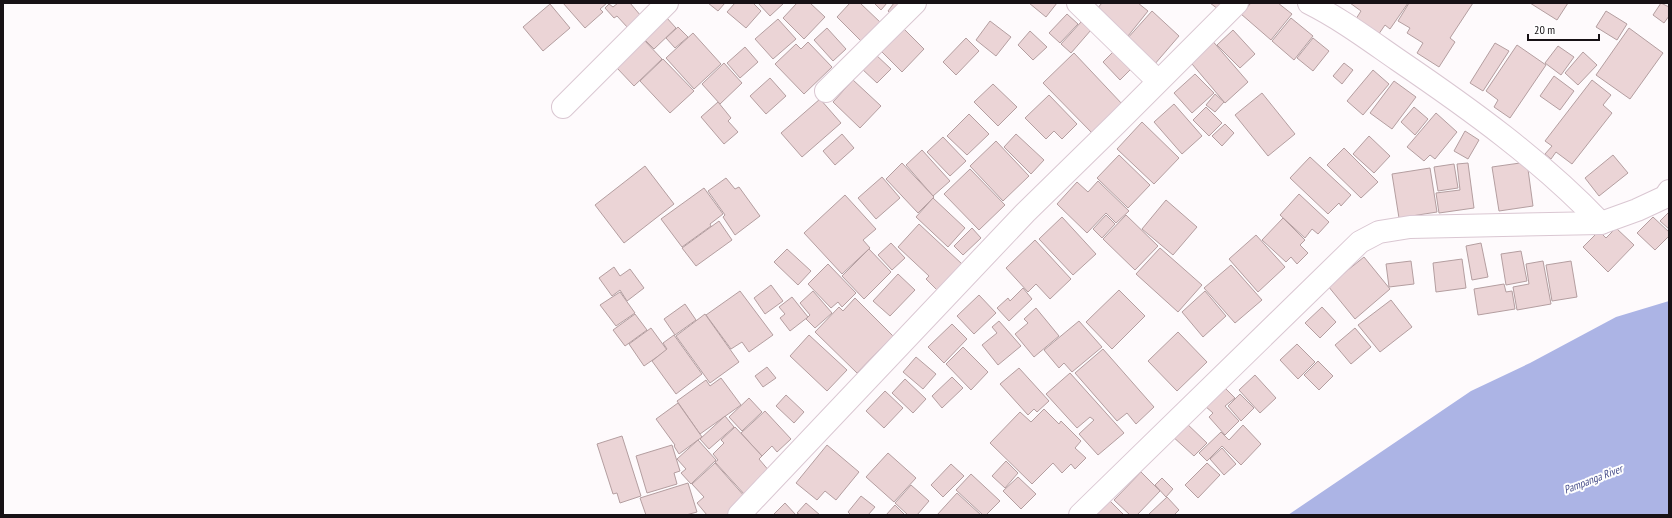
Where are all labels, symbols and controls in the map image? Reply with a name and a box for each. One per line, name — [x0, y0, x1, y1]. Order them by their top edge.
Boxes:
scale bar — [1528, 16, 1599, 42]
text: 20 m — [1534, 22, 1555, 37]
water label: Pampanga River — [1562, 461, 1626, 497]

